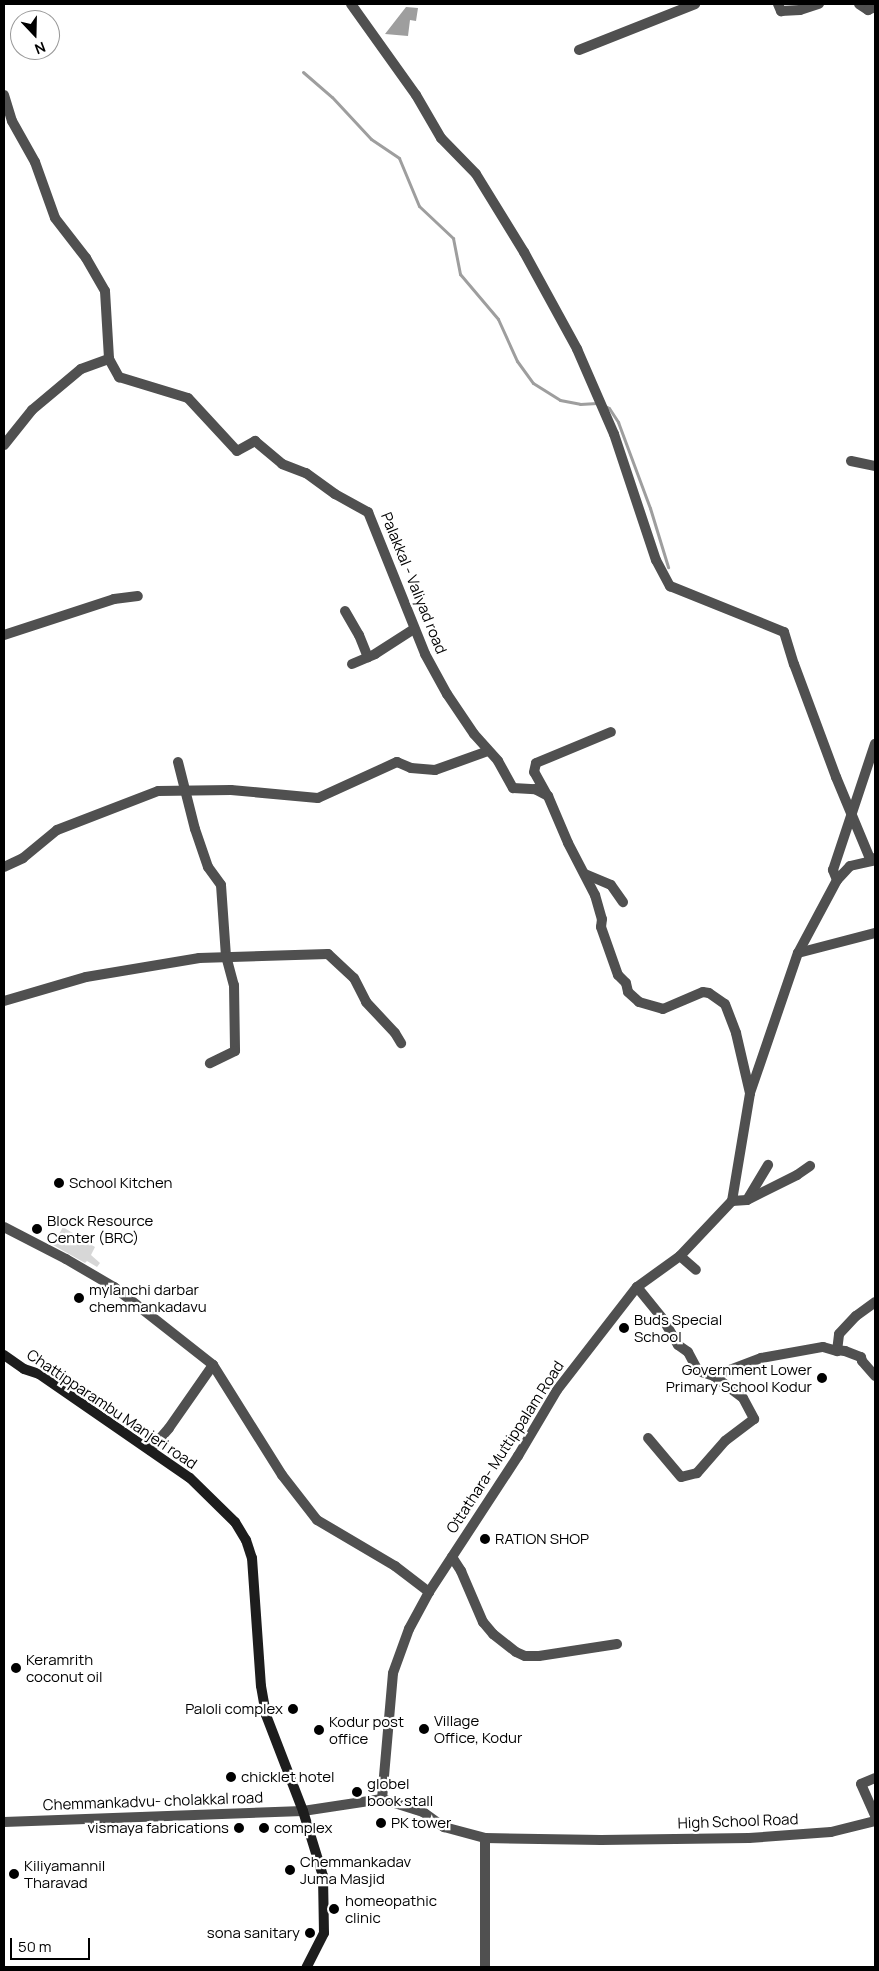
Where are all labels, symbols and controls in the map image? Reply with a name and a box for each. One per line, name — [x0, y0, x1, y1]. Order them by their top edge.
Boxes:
north arrow — [10, 10, 60, 60]
text: N — [32, 38, 48, 59]
street label: Palakkal - Valiyad road — [377, 510, 451, 656]
place label: School Kitchen — [69, 1174, 172, 1192]
marker: School Kitchen — [53, 1177, 65, 1189]
place label: Block Resource Center (BRC) — [47, 1211, 153, 1246]
marker: Block Resource Center (BRC) — [31, 1223, 43, 1235]
place label: mylanchi darbar chemmankadavu — [89, 1280, 207, 1315]
marker: mylanchi darbar chemmankadavu — [73, 1292, 85, 1304]
place label: Buds Special School — [634, 1310, 722, 1345]
marker: Buds Special School — [618, 1322, 630, 1334]
street label: Chattipparambu Manjeri road — [24, 1345, 200, 1473]
street label: Ottathara- Muttippalam Road — [443, 1358, 567, 1536]
place label: Government Lower Primary School Kodur — [666, 1360, 812, 1395]
marker: Government Lower Primary School Kodur — [816, 1372, 828, 1384]
place label: RATION SHOP — [495, 1530, 589, 1548]
marker: RATION SHOP — [479, 1533, 491, 1545]
place label: Keramrith coconut oil — [26, 1650, 103, 1685]
marker: Keramrith coconut oil — [10, 1662, 22, 1674]
place label: Paloli complex — [185, 1700, 283, 1718]
marker: Paloli complex — [287, 1703, 299, 1715]
place label: Village Office, Kodur — [434, 1711, 522, 1746]
place label: Kodur post office — [329, 1712, 404, 1747]
marker: Village Office, Kodur — [418, 1723, 430, 1735]
marker: Kodur post office — [313, 1724, 325, 1736]
place label: chicklet hotel — [241, 1768, 334, 1786]
marker: chicklet hotel — [225, 1771, 237, 1783]
place label: globel book stall — [367, 1774, 433, 1809]
marker: globel book stall — [351, 1786, 363, 1798]
street label: Chemmankadvu- cholakkal road — [43, 1788, 263, 1814]
street label: High School Road — [677, 1810, 799, 1832]
place label: PK tower — [391, 1814, 452, 1832]
marker: PK tower — [375, 1817, 387, 1829]
place label: vismaya fabrications — [87, 1819, 229, 1837]
place label: complex — [274, 1819, 332, 1837]
marker: vismaya fabrications — [233, 1822, 245, 1834]
marker: complex — [258, 1822, 270, 1834]
place label: Chemmankadav Juma Masjid — [300, 1852, 411, 1887]
place label: Kiliyamannil Tharavad — [24, 1856, 105, 1891]
marker: Chemmankadav Juma Masjid — [284, 1864, 296, 1876]
marker: Kiliyamannil Tharavad — [8, 1868, 20, 1880]
place label: homeopathic clinic — [345, 1891, 437, 1926]
marker: homeopathic clinic — [327, 1902, 341, 1916]
place label: sona sanitary — [207, 1924, 300, 1942]
marker: sona sanitary — [304, 1927, 316, 1939]
scale bar — [12, 1928, 92, 1960]
text: 50 m — [18, 1936, 52, 1957]

